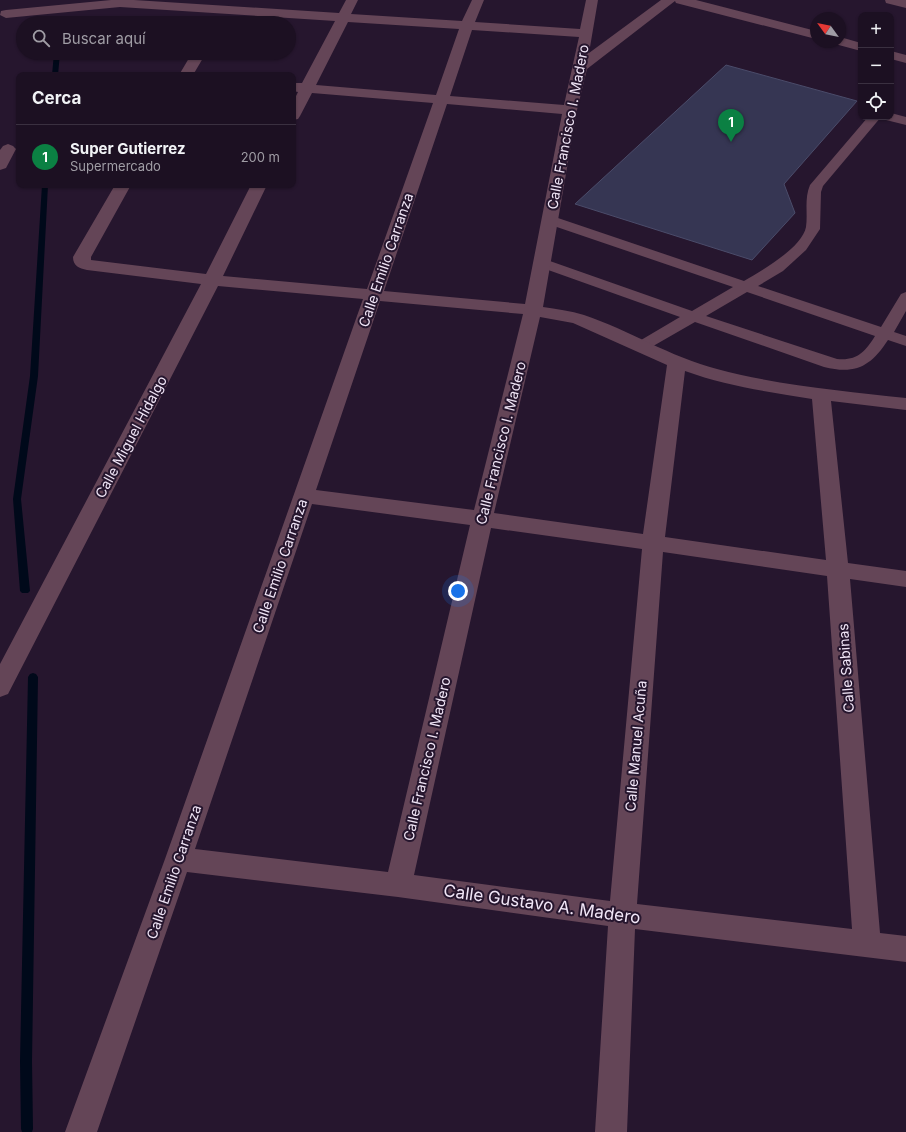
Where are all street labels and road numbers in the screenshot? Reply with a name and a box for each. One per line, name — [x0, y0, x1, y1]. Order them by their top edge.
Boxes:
street label: Calle Francisco I. Madero — [543, 43, 592, 211]
street label: Calle Emilio Carranza — [355, 191, 416, 329]
street label: Calle Francisco I. Madero — [472, 359, 529, 526]
street label: Calle Miguel Hidalgo — [91, 373, 170, 501]
street label: Calle Emilio Carranza — [249, 497, 310, 635]
street label: Calle Sabinas — [834, 623, 857, 713]
street label: Calle Francisco I. Madero — [399, 675, 454, 843]
street label: Calle Manuel Acuña — [621, 680, 650, 812]
street label: Calle Emilio Carranza — [143, 803, 204, 941]
street label: Calle Gustavo A. Madero — [442, 880, 642, 928]

